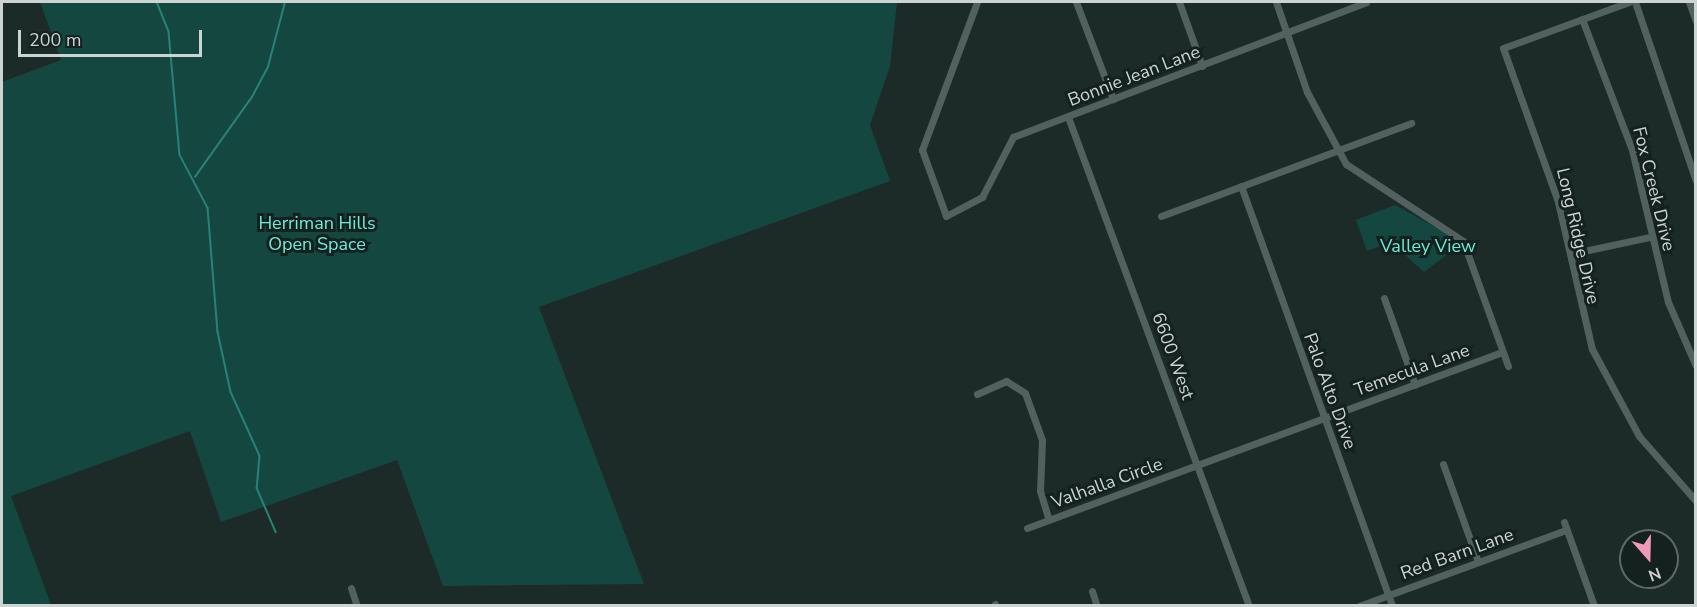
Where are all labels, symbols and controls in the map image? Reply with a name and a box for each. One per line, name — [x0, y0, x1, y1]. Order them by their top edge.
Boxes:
scale bar — [21, 18, 206, 56]
text: 200 m — [29, 28, 81, 52]
street label: Bonnie Jean Lane — [1065, 41, 1203, 111]
street label: Fox Creek Drive — [1628, 125, 1680, 253]
street label: Long Ridge Drive — [1552, 166, 1604, 306]
park label: Herriman Hills Open Space — [258, 213, 376, 256]
park label: Valley View — [1380, 235, 1476, 257]
street label: 6600 West — [1147, 310, 1199, 402]
street label: Palo Alto Drive — [1299, 330, 1361, 452]
street label: Temecula Lane — [1351, 339, 1473, 401]
street label: Valhalla Circle — [1049, 453, 1165, 513]
street label: Red Barn Lane — [1398, 524, 1516, 584]
north arrow — [1619, 529, 1679, 589]
text: N — [1645, 562, 1664, 586]

